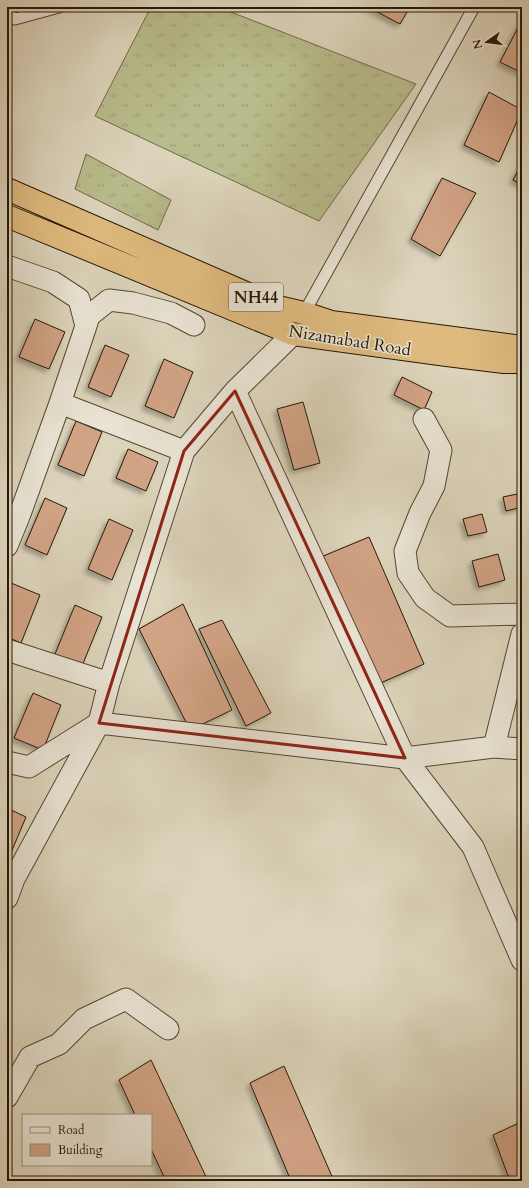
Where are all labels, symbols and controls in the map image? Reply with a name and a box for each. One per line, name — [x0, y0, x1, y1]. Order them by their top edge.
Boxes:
north arrow — [467, 22, 507, 62]
text: N — [469, 37, 486, 51]
road number: NH44 — [229, 283, 283, 311]
street label: Nizamabad Road — [287, 319, 413, 362]
legend — [22, 1114, 152, 1166]
text: Road — [58, 1122, 85, 1138]
text: Building — [58, 1142, 103, 1158]

